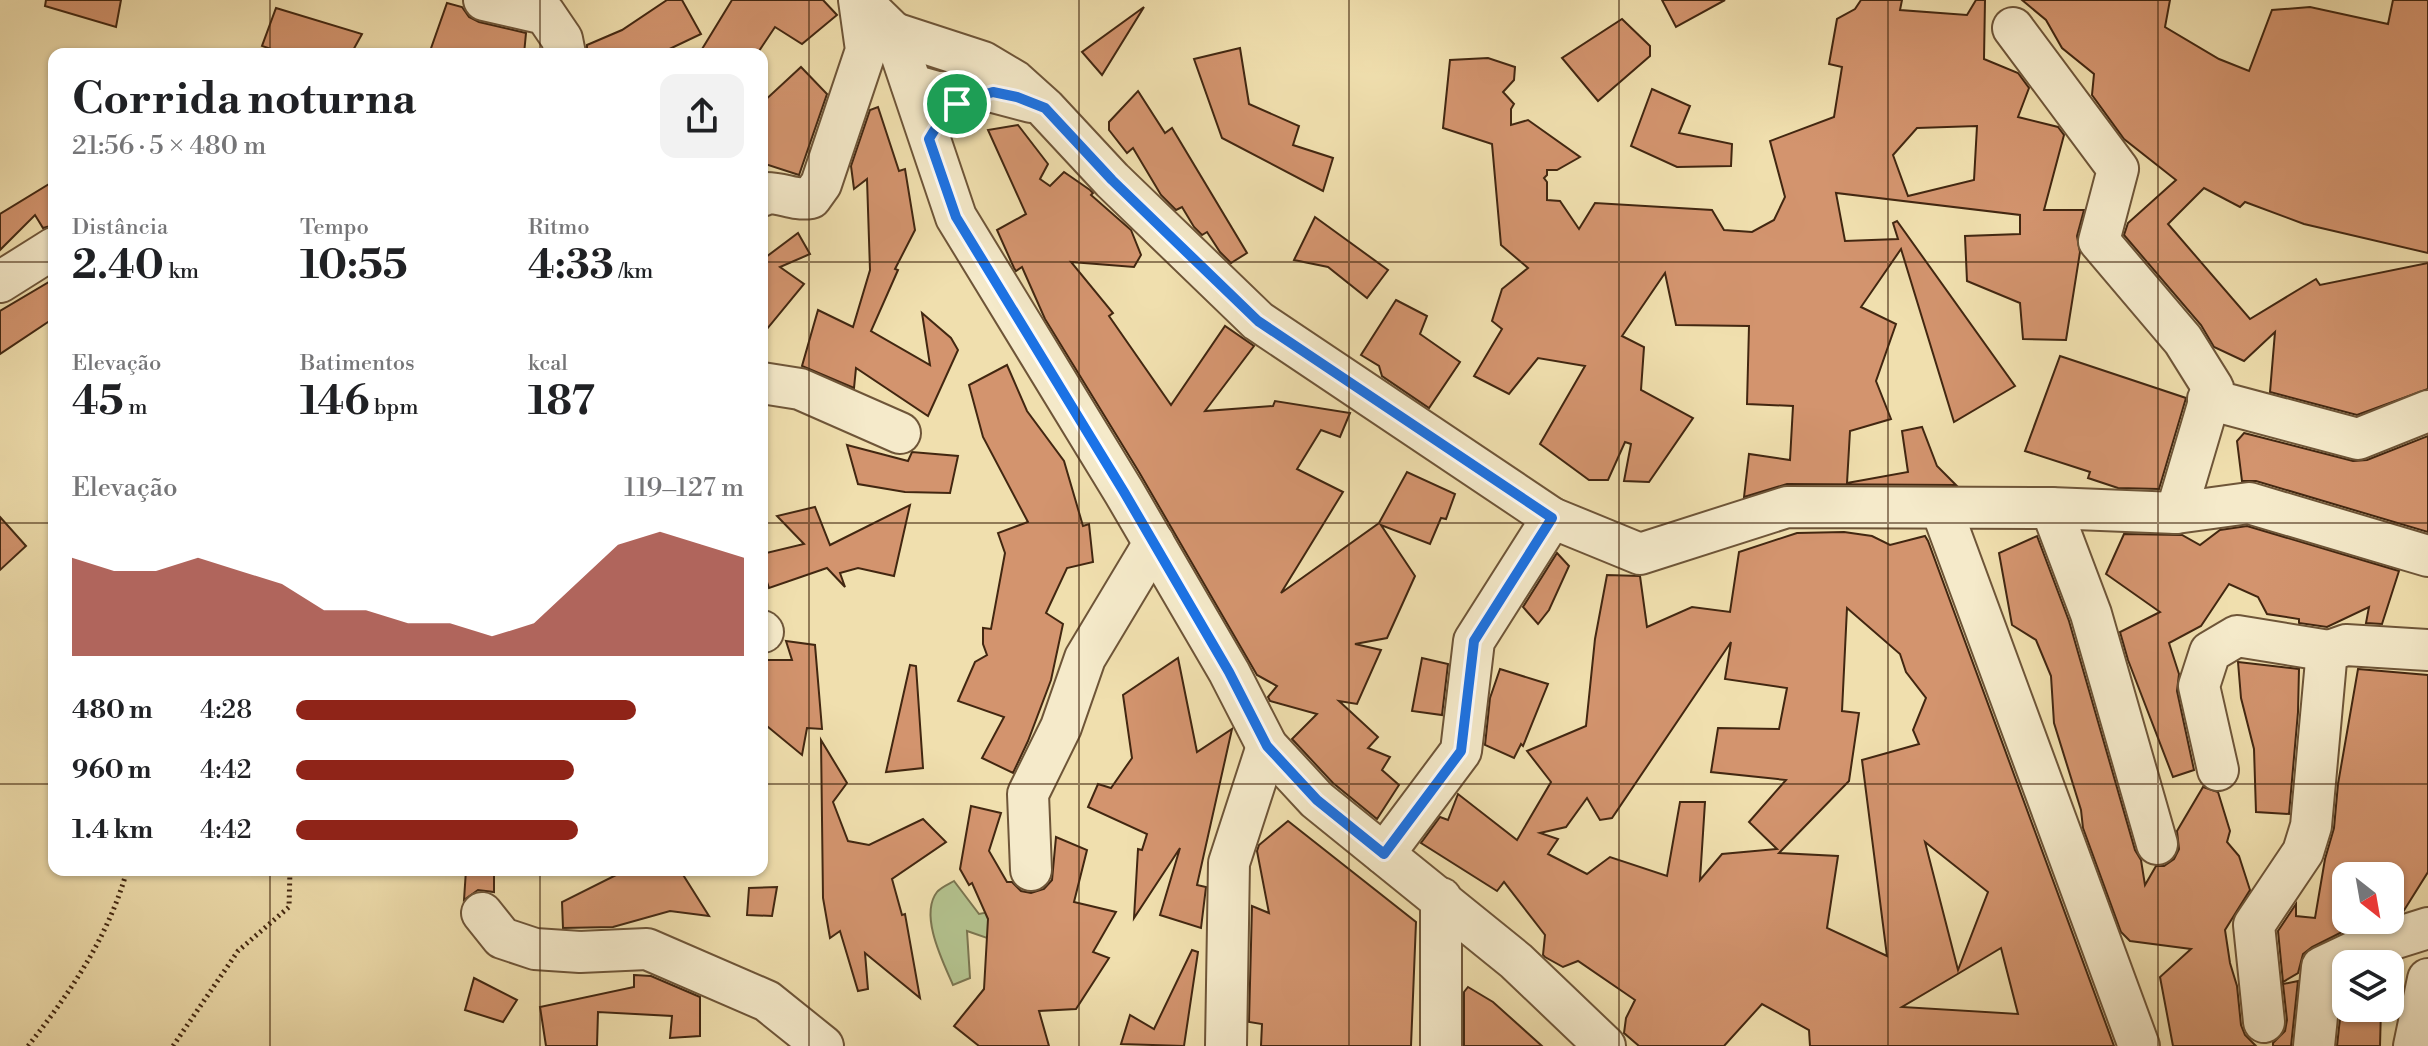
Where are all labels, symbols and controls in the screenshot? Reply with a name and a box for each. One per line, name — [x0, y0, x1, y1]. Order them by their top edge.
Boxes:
pin — [923, 70, 991, 138]
text: Corrida noturna — [72, 72, 416, 127]
button: share — [660, 74, 744, 158]
icon: arrive — [935, 82, 979, 126]
text: 21:56 · 5 × 480 m — [72, 130, 266, 162]
text: Distância — [72, 214, 168, 241]
text: Tempo — [300, 214, 369, 241]
text: Ritmo — [528, 214, 590, 241]
text: 2.40 — [72, 241, 164, 291]
text: 10:55 — [300, 241, 408, 291]
text: 4:33 — [528, 241, 614, 291]
text: km — [164, 258, 199, 285]
text: /km — [614, 258, 653, 285]
text: Elevação — [72, 350, 161, 377]
text: Batimentos — [300, 350, 415, 377]
text: kcal — [528, 350, 568, 377]
text: 45 — [72, 377, 124, 427]
text: 146 — [300, 377, 369, 427]
text: 187 — [528, 377, 595, 427]
text: m — [124, 394, 147, 421]
text: bpm — [369, 394, 419, 421]
text: Elevação — [72, 472, 178, 504]
text: 119–127 m — [624, 472, 744, 504]
text: 480 m — [72, 694, 153, 726]
text: 4:28 — [200, 694, 252, 726]
text: 960 m — [72, 754, 151, 786]
text: 4:42 — [200, 754, 252, 786]
text: 1.4 km — [72, 814, 153, 846]
text: 4:42 — [200, 814, 252, 846]
north arrow — [2332, 862, 2404, 934]
map controls — [2332, 862, 2404, 1022]
button: layers — [2332, 950, 2404, 1022]

